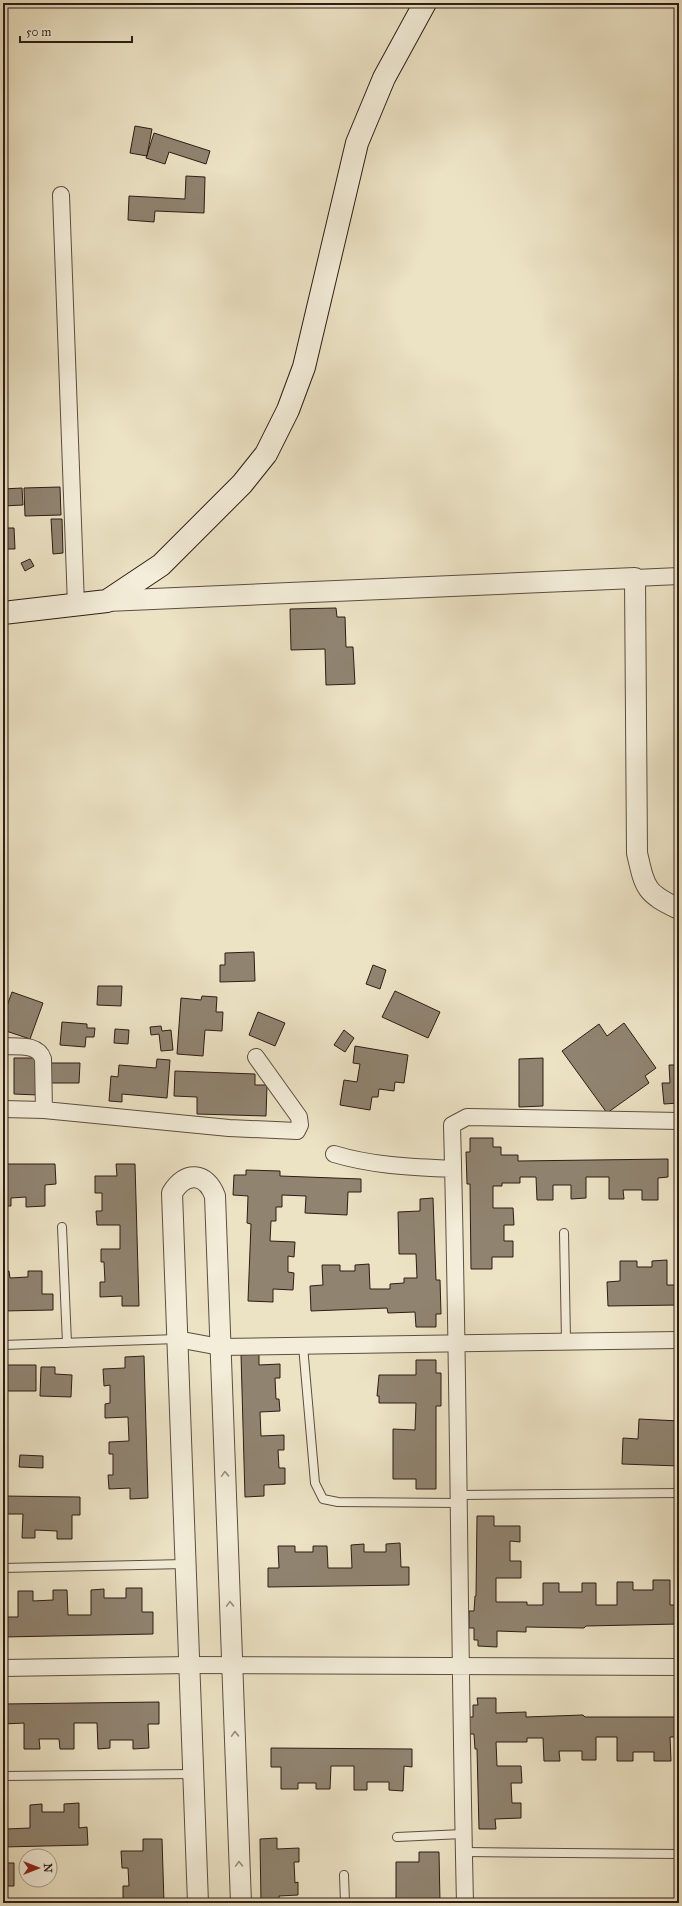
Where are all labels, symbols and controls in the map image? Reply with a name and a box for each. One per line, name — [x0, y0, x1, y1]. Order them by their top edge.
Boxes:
scale bar — [20, 18, 132, 44]
text: 50 m — [26, 25, 51, 39]
one-way arrow — [221, 1471, 229, 1477]
one-way arrow — [225, 1601, 234, 1607]
one-way arrow — [230, 1731, 239, 1737]
north arrow — [18, 1848, 58, 1888]
one-way arrow — [235, 1861, 244, 1867]
text: N — [41, 1863, 54, 1873]

